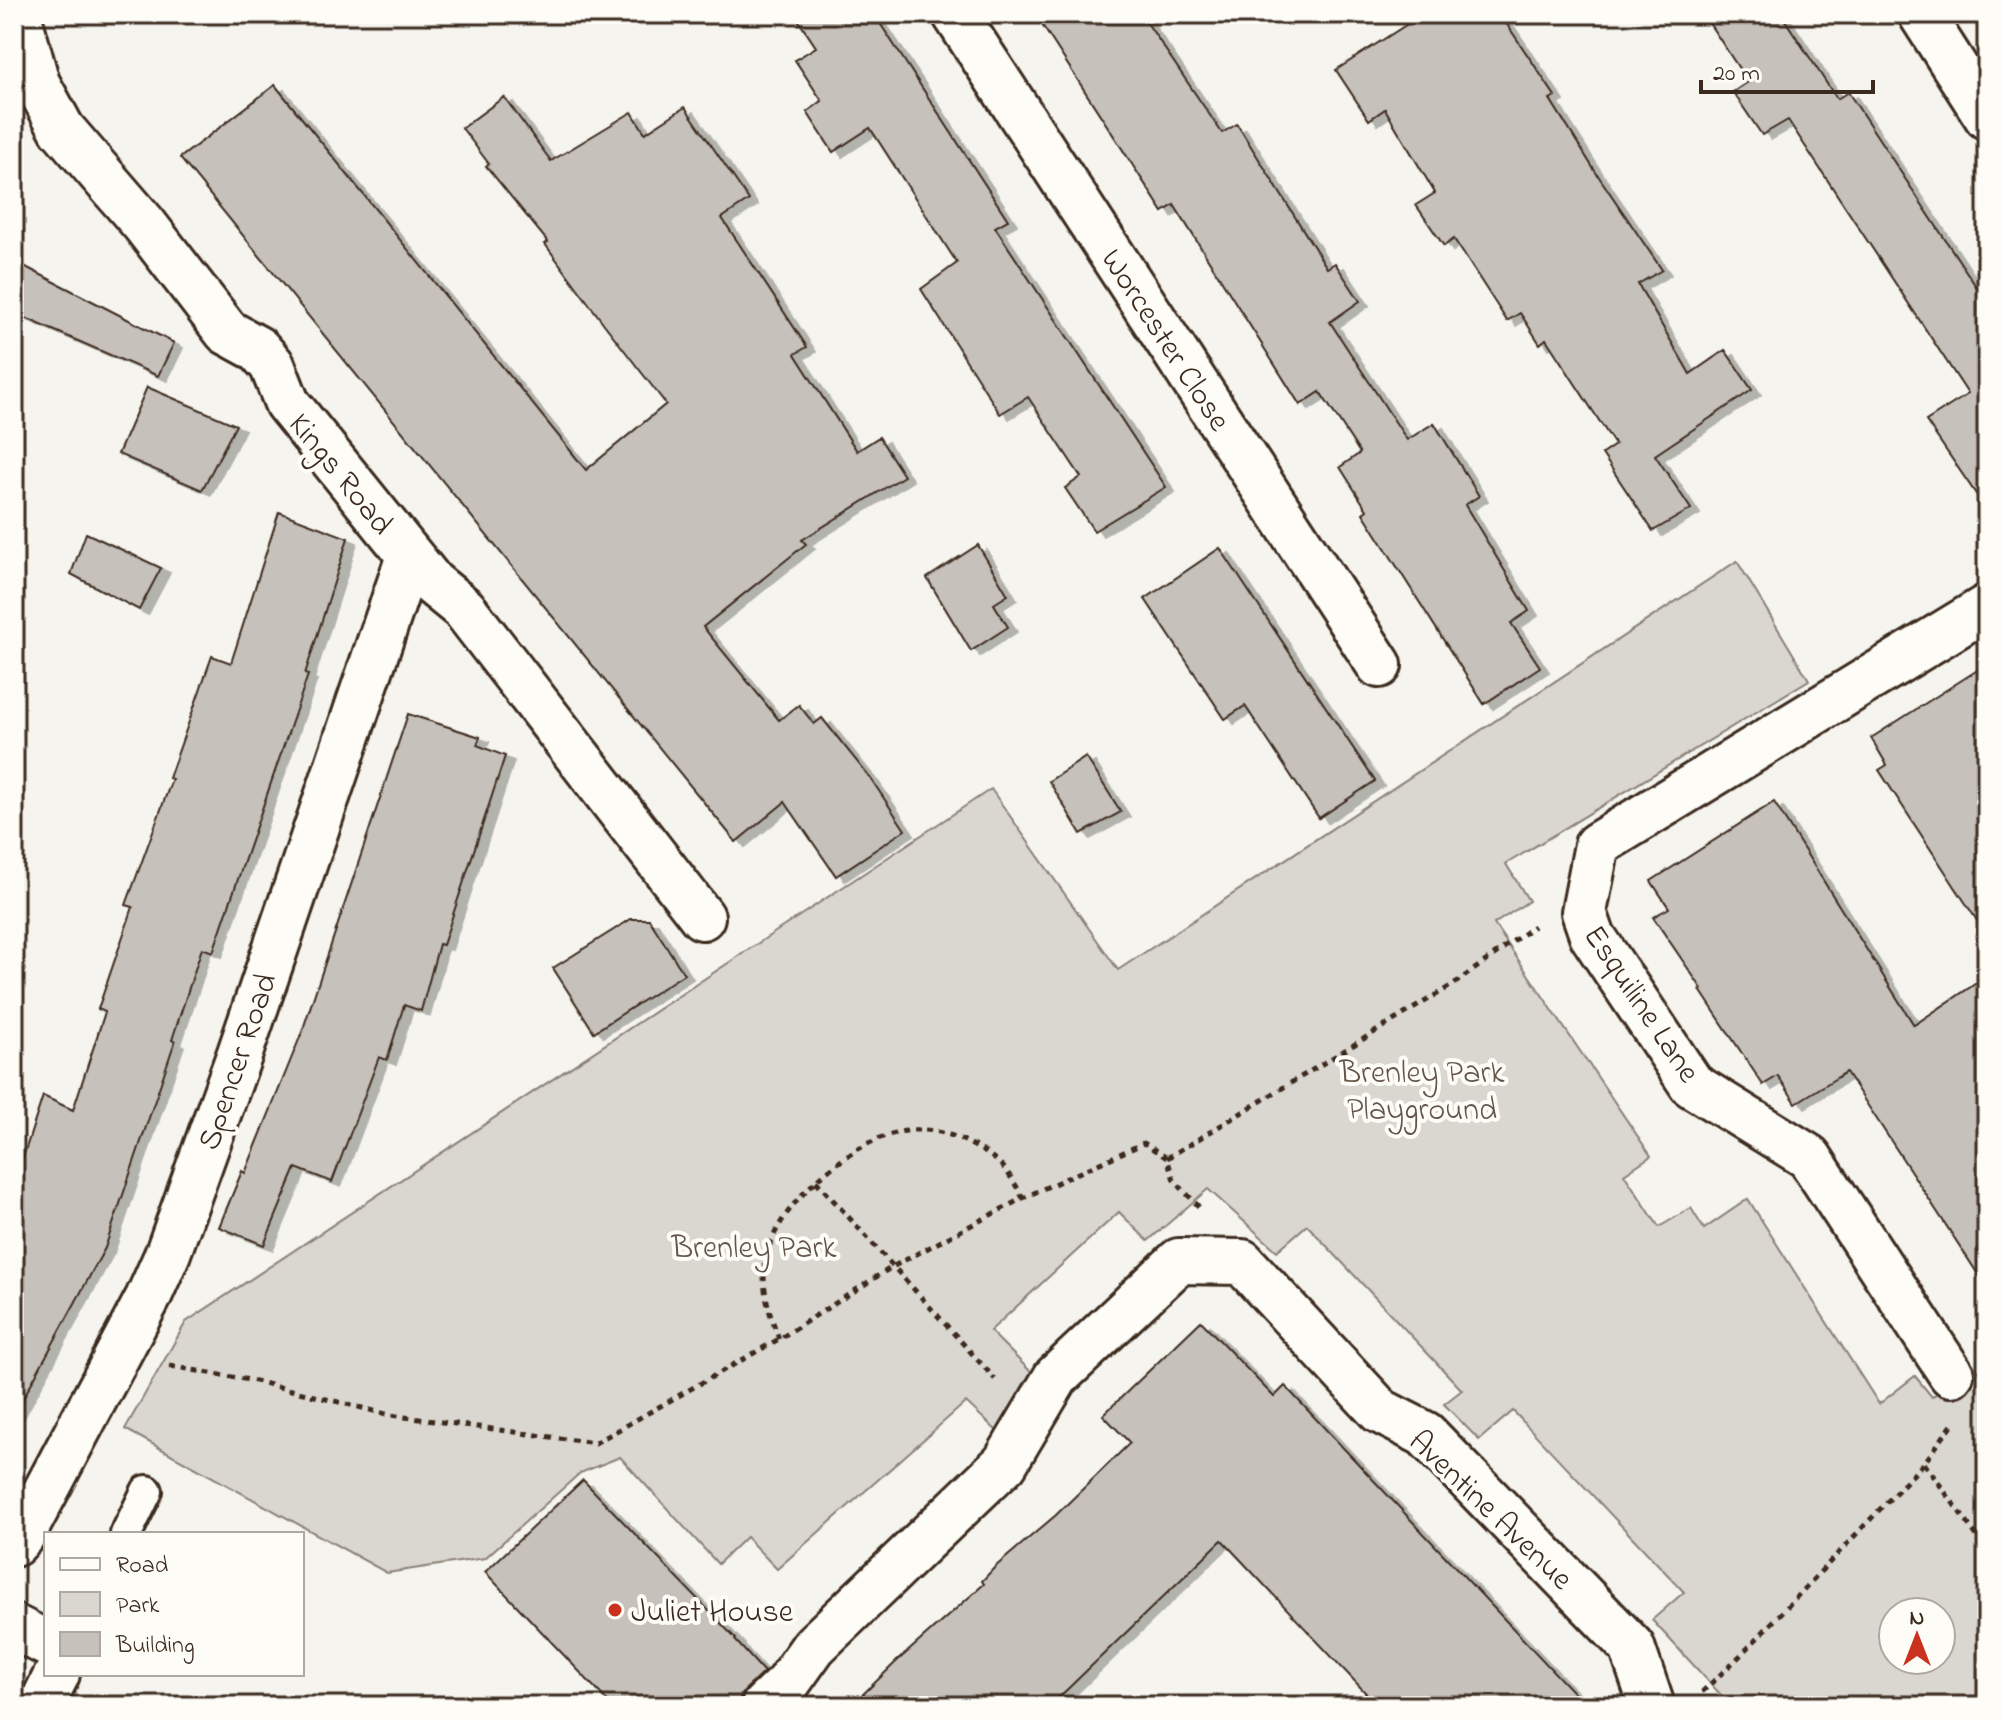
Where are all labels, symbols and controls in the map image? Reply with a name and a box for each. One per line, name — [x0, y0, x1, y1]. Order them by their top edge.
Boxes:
scale bar — [1701, 44, 1873, 94]
text: 20 m — [1713, 57, 1760, 92]
street label: Worcester Close — [1087, 240, 1241, 442]
street label: Kings Road — [275, 404, 403, 546]
street label: Esquiline Lane — [1570, 917, 1711, 1094]
street label: Spencer Road — [187, 967, 292, 1157]
park label: Brenley Park Playground — [1339, 1051, 1505, 1135]
park label: Brenley Park — [671, 1226, 837, 1273]
street label: Aventine Avenue — [1396, 1420, 1583, 1603]
legend — [44, 1532, 304, 1676]
text: Road — [116, 1549, 169, 1584]
text: Park — [116, 1589, 160, 1624]
place label: Juliet House — [631, 1590, 794, 1637]
north arrow — [1877, 1596, 1957, 1676]
marker: Juliet House — [606, 1601, 624, 1619]
text: N — [1910, 1603, 1924, 1635]
text: Building — [115, 1629, 195, 1664]

